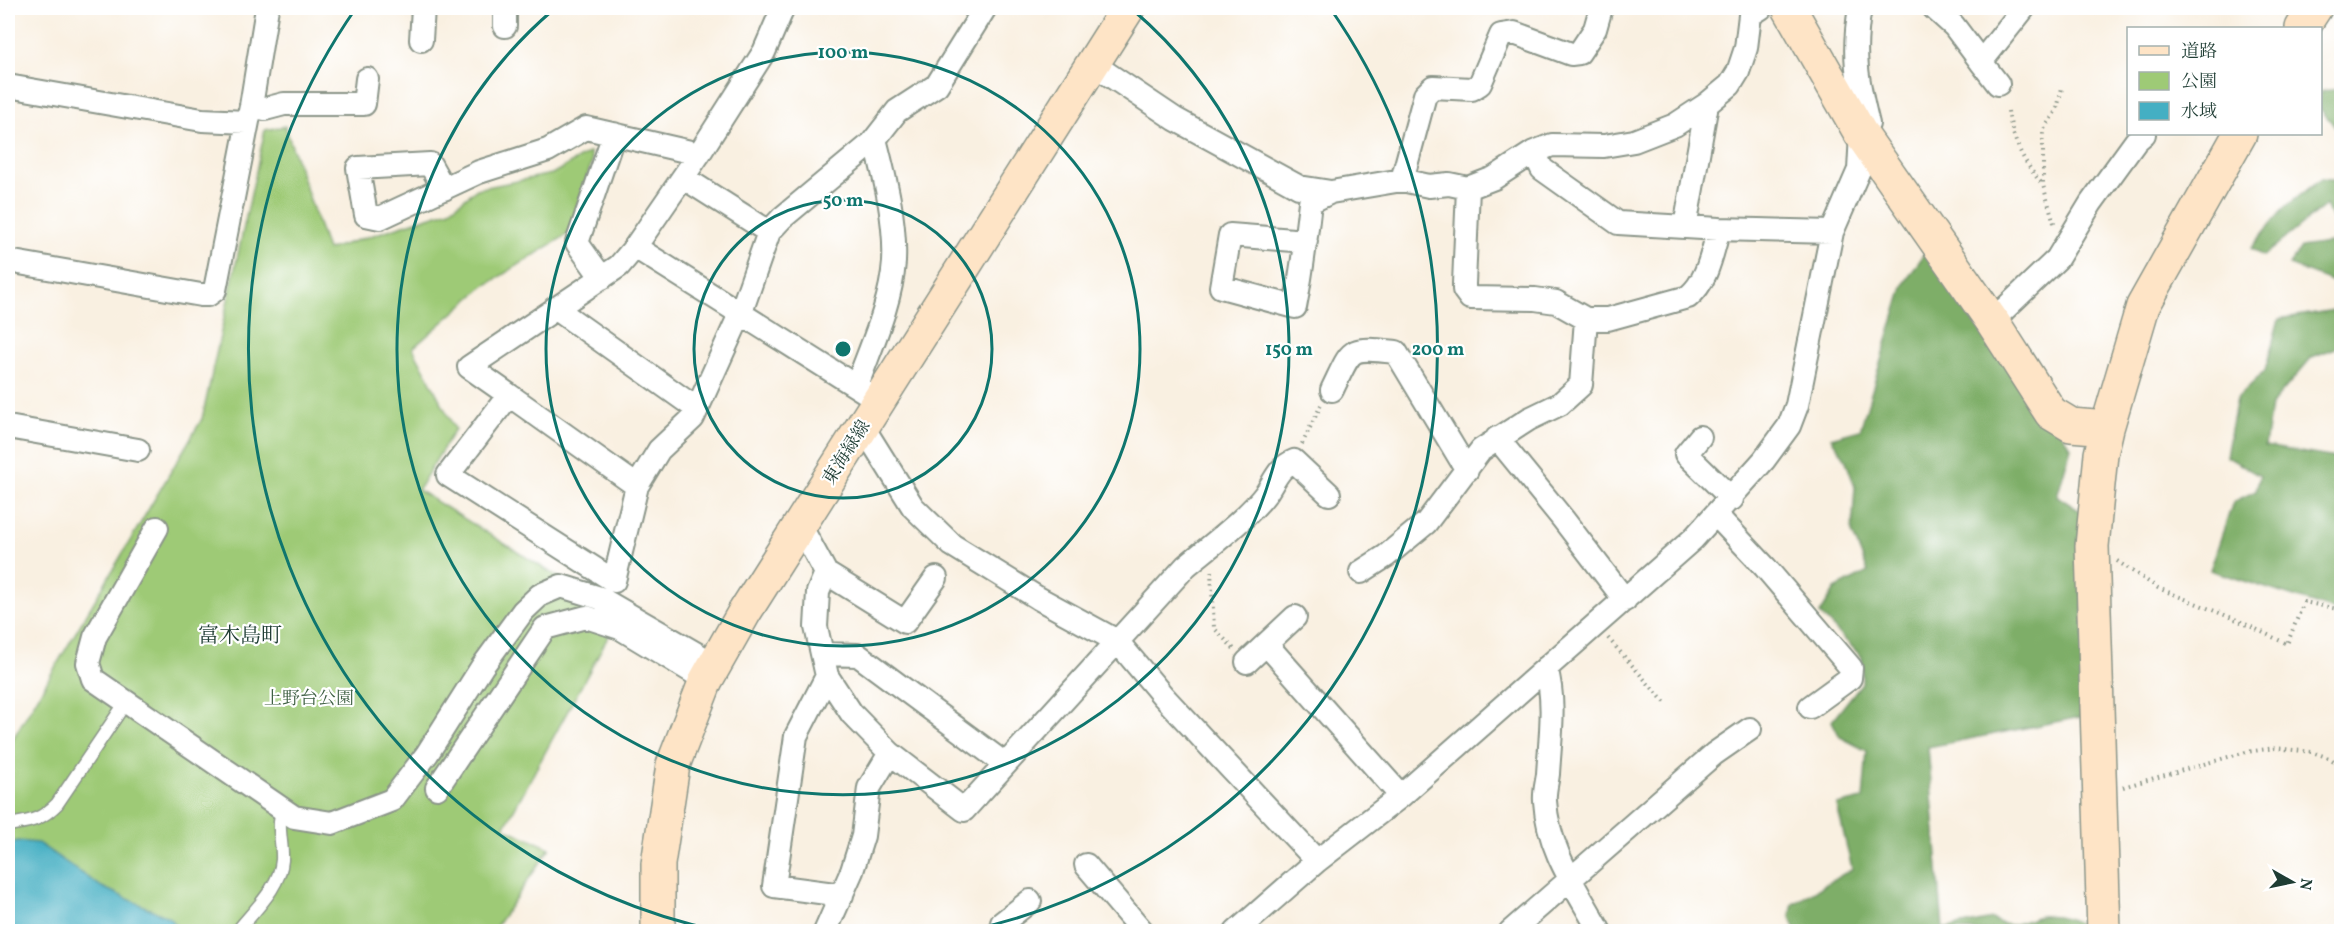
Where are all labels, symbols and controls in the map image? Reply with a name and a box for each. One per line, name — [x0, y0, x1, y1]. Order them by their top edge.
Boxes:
legend — [2127, 27, 2322, 135]
text: 道路 — [2181, 40, 2217, 65]
text: 100 m — [818, 41, 868, 66]
text: 公園 — [2181, 70, 2217, 95]
text: 水域 — [2181, 100, 2217, 125]
text: 50 m — [823, 189, 863, 214]
text: 150 m — [1265, 338, 1313, 363]
text: 200 m — [1412, 338, 1464, 363]
centre of rings — [833, 339, 853, 359]
street label: 東海緑線 — [818, 416, 877, 490]
district label: 富木島町 — [198, 622, 282, 651]
park label: 上野台公園 — [264, 687, 354, 712]
north arrow — [2262, 852, 2322, 912]
text: N — [2293, 877, 2317, 892]

